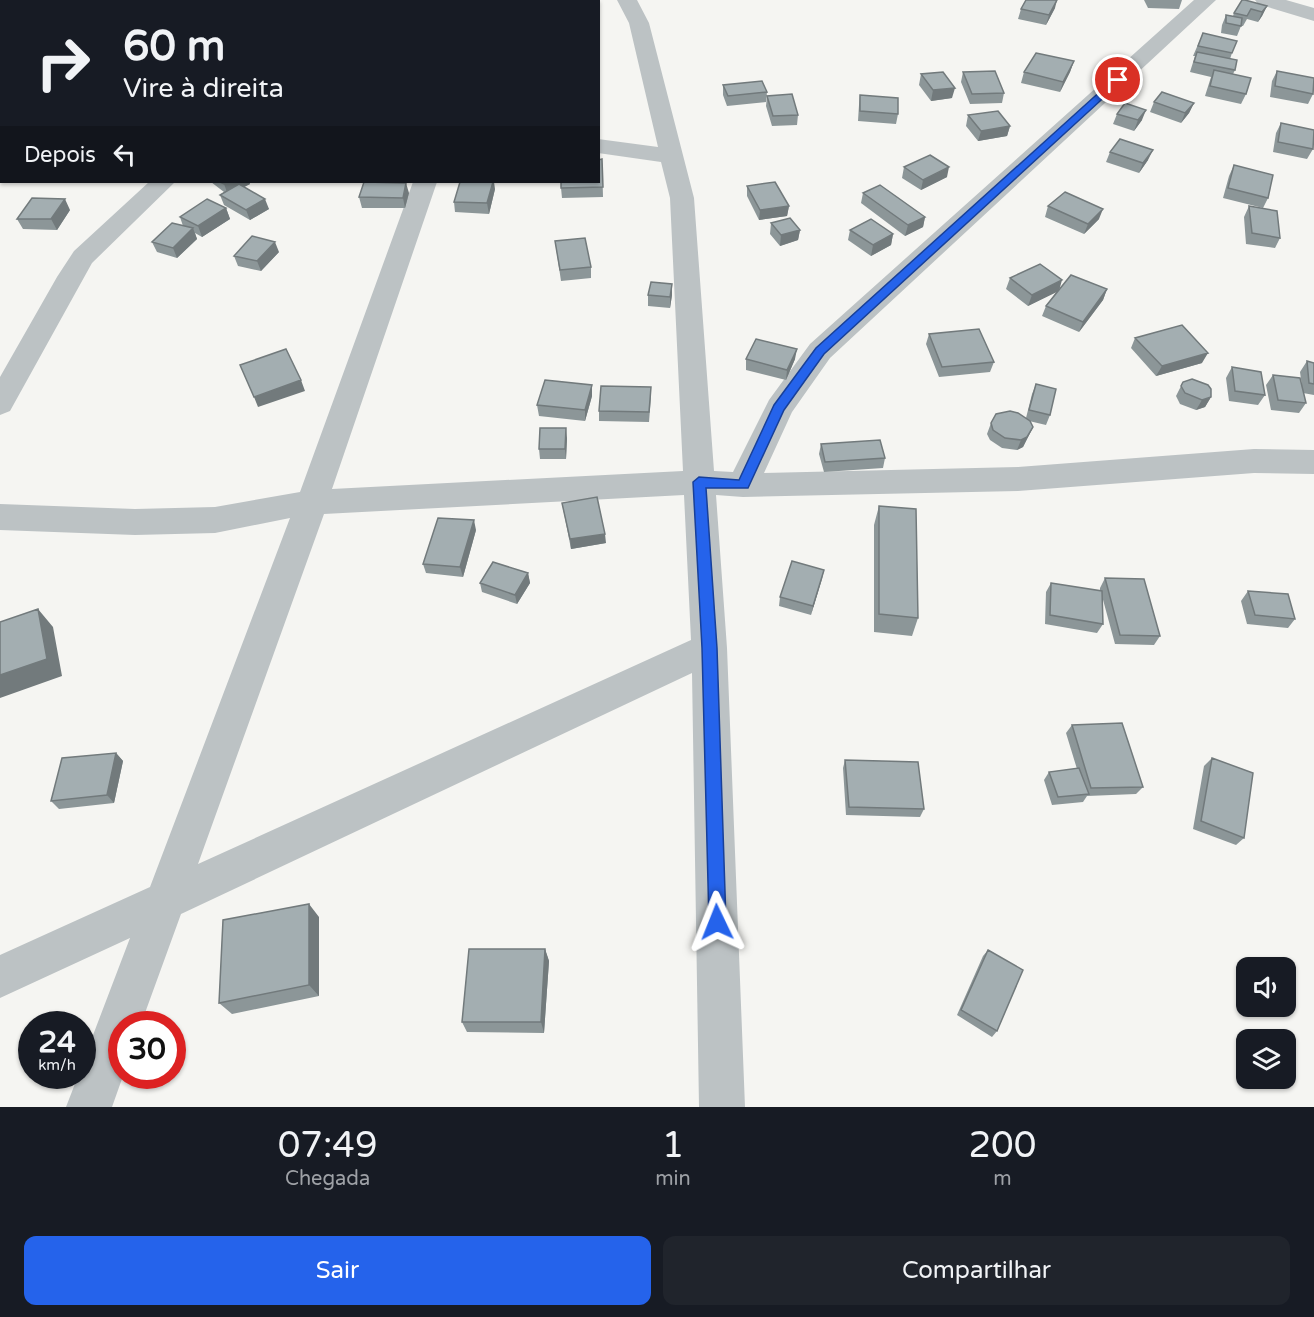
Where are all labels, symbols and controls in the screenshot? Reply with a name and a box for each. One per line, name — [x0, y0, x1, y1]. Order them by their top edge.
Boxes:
text: 60 m — [123, 21, 225, 72]
icon: right — [24, 24, 102, 102]
pin — [1092, 54, 1143, 105]
icon: arrive — [1101, 63, 1134, 96]
text: Vire à direita — [123, 72, 284, 105]
icon: left — [108, 138, 141, 171]
text: Depois — [24, 142, 96, 168]
position arrow — [685, 890, 749, 954]
map controls — [1236, 957, 1296, 1089]
button: sound — [1236, 957, 1296, 1017]
speed limit sign: 30 — [108, 1011, 186, 1089]
text: 24 — [38, 1024, 76, 1061]
button: layers — [1236, 1029, 1296, 1089]
text: km/h — [38, 1056, 76, 1074]
text: 07:49 — [278, 1124, 378, 1167]
text: 1 — [662, 1124, 684, 1167]
text: 200 — [968, 1124, 1036, 1167]
text: Chegada — [285, 1167, 370, 1191]
text: min — [655, 1167, 691, 1191]
text: m — [993, 1167, 1012, 1191]
button: Sair — [24, 1236, 651, 1305]
button: Compartilhar — [663, 1236, 1290, 1305]

